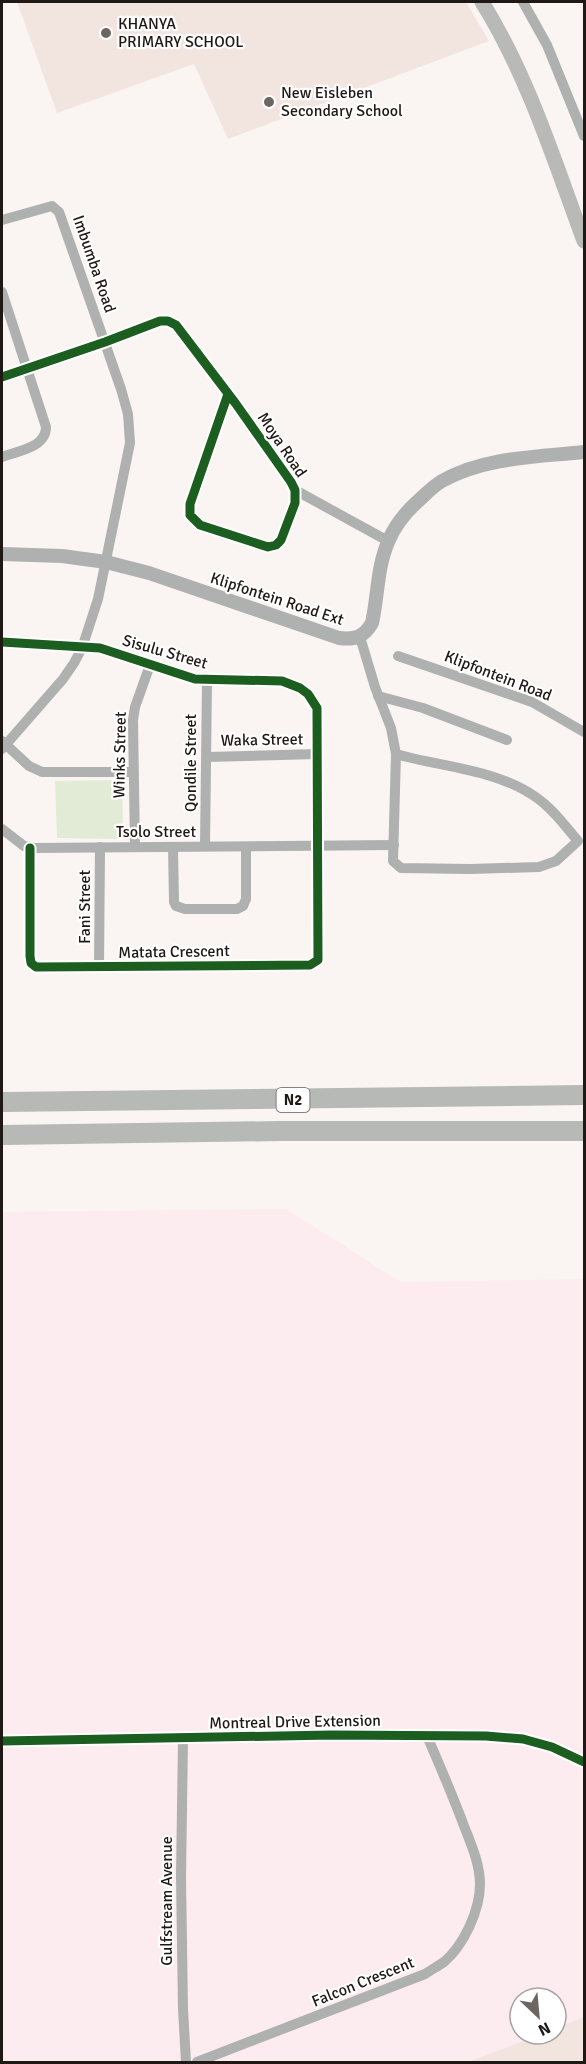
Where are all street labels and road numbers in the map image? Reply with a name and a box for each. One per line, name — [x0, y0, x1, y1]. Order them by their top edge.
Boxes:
street label: Imbumba Road — [68, 213, 120, 315]
street label: Moya Road — [253, 409, 311, 481]
street label: Klipfontein Road Ext — [208, 568, 347, 630]
street label: Sisulu Street — [120, 630, 210, 674]
street label: Klipfontein Road — [441, 646, 555, 706]
street label: Winks Street — [109, 711, 131, 799]
street label: Qondile Street — [181, 714, 201, 812]
street label: Waka Street — [221, 729, 304, 751]
street label: Tsolo Street — [116, 822, 196, 842]
street label: Fani Street — [75, 870, 95, 944]
street label: Matata Crescent — [118, 941, 230, 963]
road number: N2 — [276, 1088, 310, 1112]
street label: Montreal Drive Extension — [209, 1711, 381, 1733]
street label: Gulfstream Avenue — [157, 1836, 177, 1966]
street label: Falcon Crescent — [309, 1952, 417, 2012]

